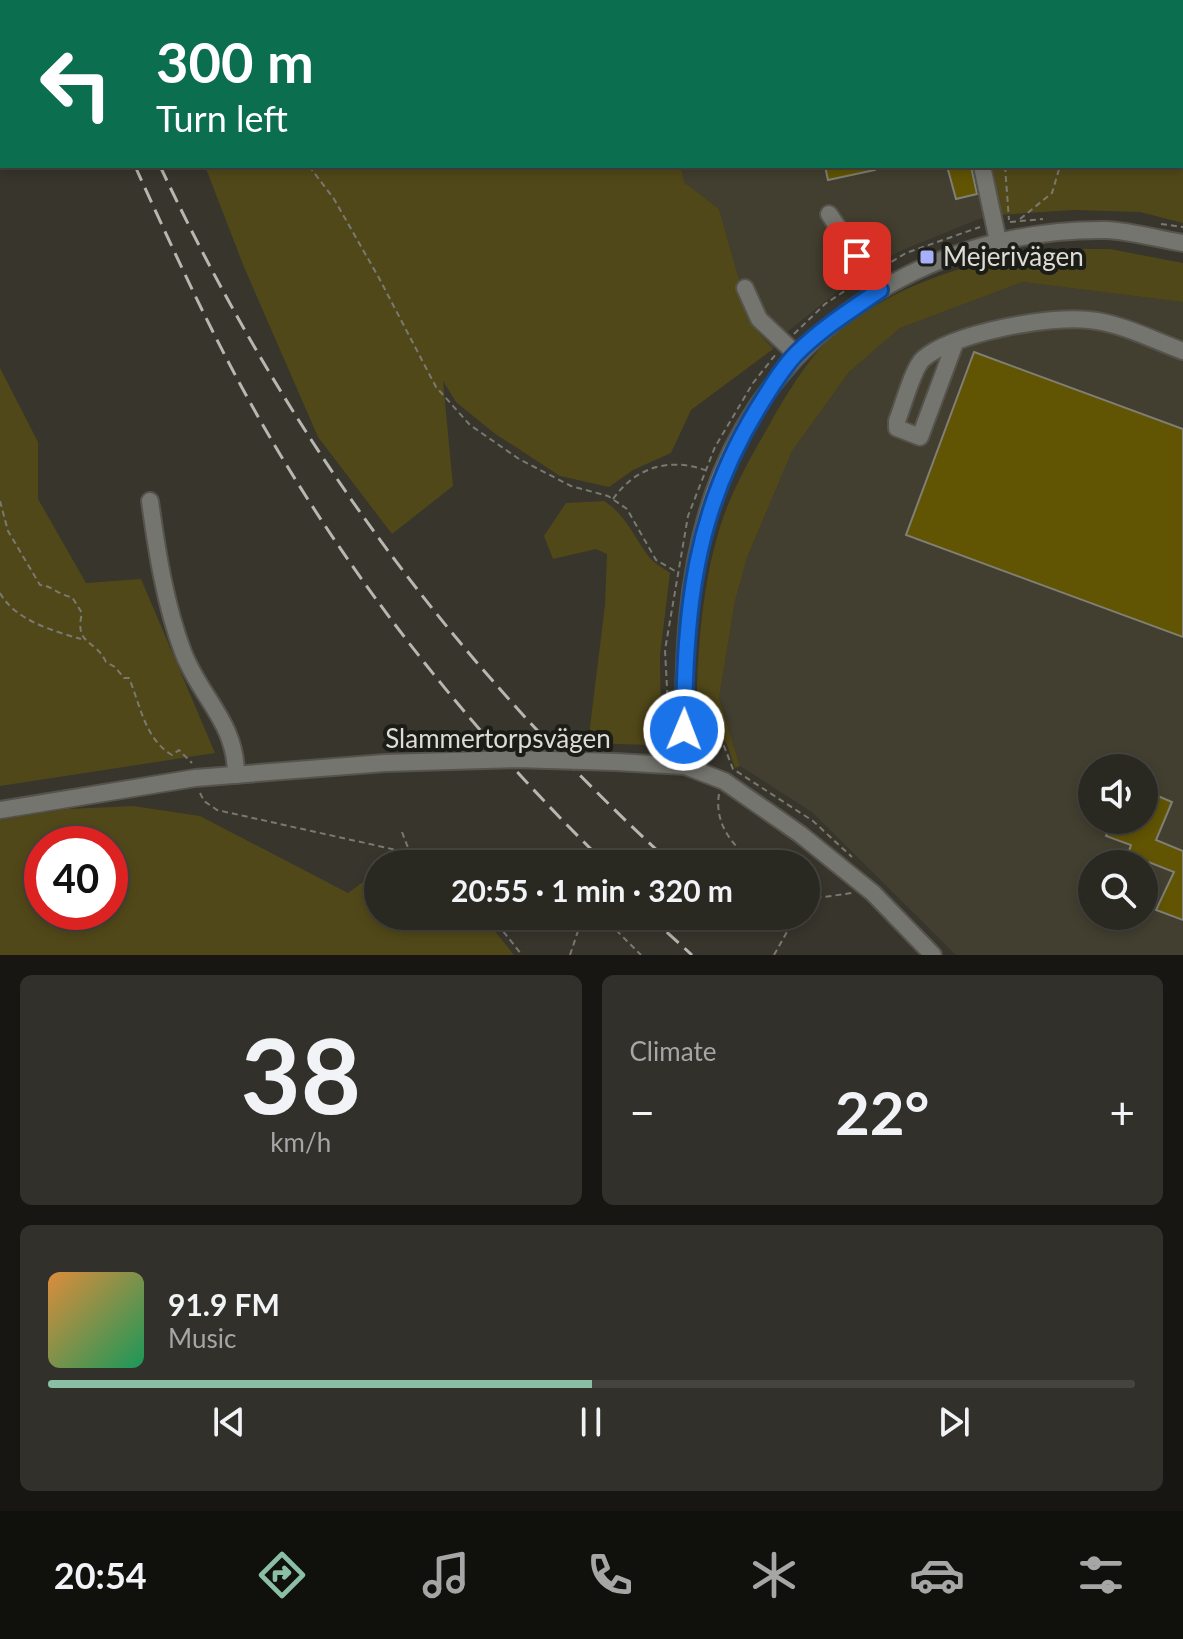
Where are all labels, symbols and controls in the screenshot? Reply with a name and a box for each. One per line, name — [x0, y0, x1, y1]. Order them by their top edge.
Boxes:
text: 300 m — [156, 28, 314, 95]
icon: left — [24, 32, 128, 136]
text: Turn left — [156, 96, 288, 140]
pin — [823, 222, 891, 290]
icon: arrive — [835, 234, 879, 278]
place label: Mejerivägen — [943, 240, 1084, 272]
marker: Mejerivägen — [918, 248, 936, 266]
position arrow — [642, 688, 726, 772]
street label: Slammertorpsvägen — [385, 722, 611, 754]
map controls — [1078, 754, 1158, 930]
button: sound — [1078, 754, 1158, 834]
speed limit sign: 40 — [24, 826, 128, 930]
button: search — [1078, 850, 1158, 930]
text: 20:55 · 1 min · 320 m — [451, 872, 733, 908]
text: 38 — [240, 1011, 361, 1136]
text: Climate — [630, 1035, 716, 1067]
text: 22° — [835, 1076, 930, 1148]
text: − — [630, 1086, 655, 1138]
text: + — [1109, 1086, 1135, 1138]
text: km/h — [270, 1126, 331, 1158]
text: 91.9 FM — [168, 1286, 280, 1322]
text: Music — [168, 1322, 236, 1354]
icon: previous — [207, 1400, 251, 1444]
icon: pause — [569, 1400, 613, 1444]
icon: next — [932, 1400, 976, 1444]
icon: directions — [254, 1547, 310, 1603]
icon: music — [418, 1547, 474, 1603]
icon: phone — [582, 1547, 638, 1603]
icon: climate — [746, 1547, 802, 1603]
icon: car — [909, 1547, 965, 1603]
icon: filters — [1073, 1547, 1129, 1603]
text: 20:54 — [54, 1553, 147, 1597]

